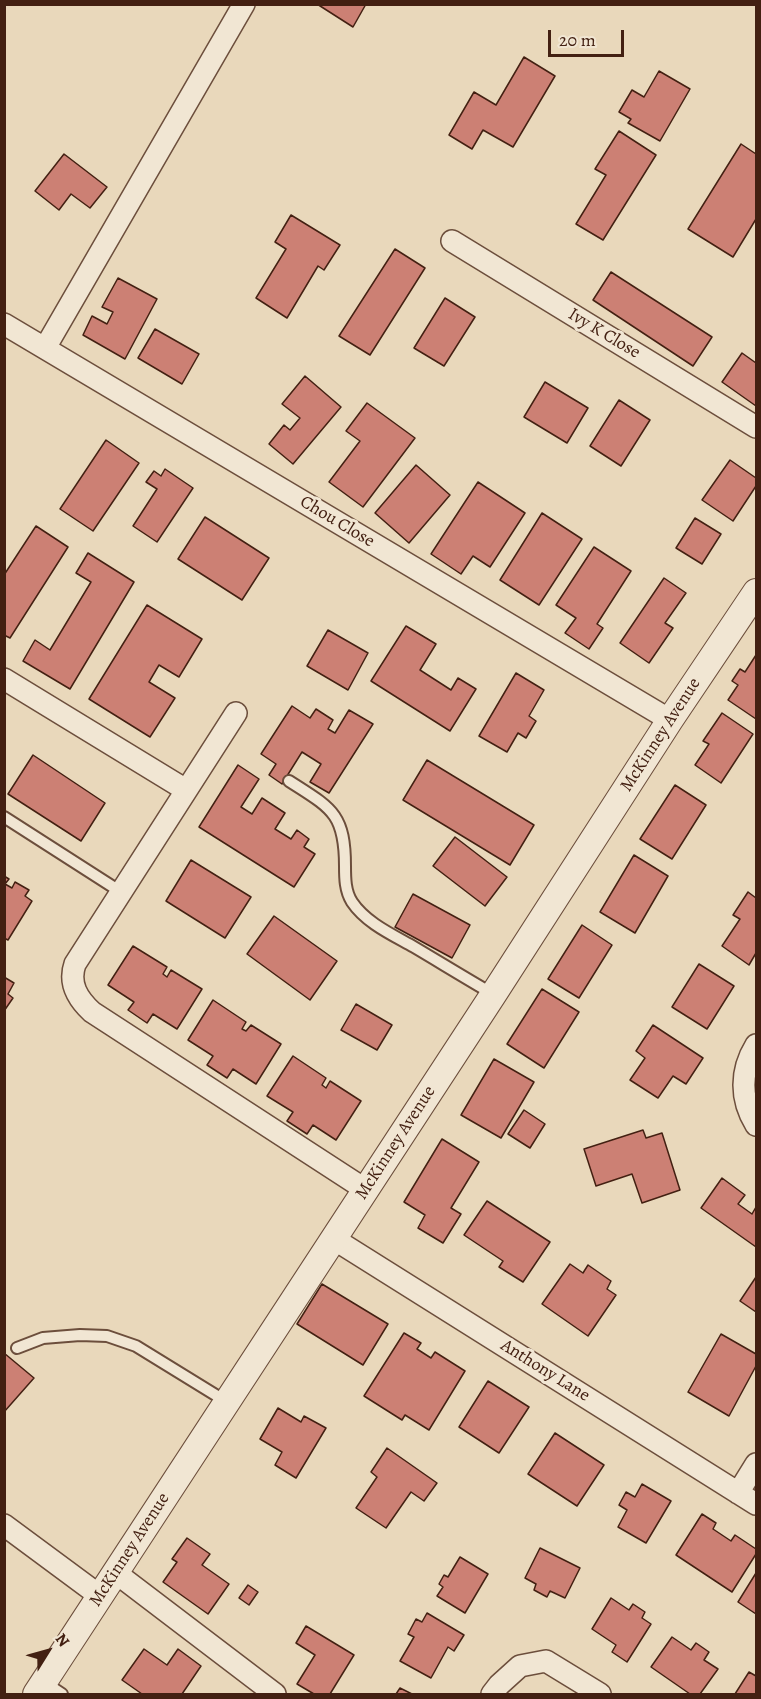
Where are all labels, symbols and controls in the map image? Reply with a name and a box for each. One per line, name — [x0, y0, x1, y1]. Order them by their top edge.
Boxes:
scale bar — [551, 18, 628, 56]
text: 20 m — [559, 28, 596, 52]
street label: Ivy K Close — [564, 304, 644, 364]
street label: Chou Close — [296, 491, 378, 553]
street label: McKinney Avenue — [616, 674, 706, 796]
street label: McKinney Avenue — [351, 1082, 441, 1204]
street label: Anthony Lane — [496, 1335, 594, 1407]
street label: McKinney Avenue — [85, 1489, 175, 1611]
north arrow — [18, 1621, 78, 1681]
text: N — [50, 1629, 75, 1651]

